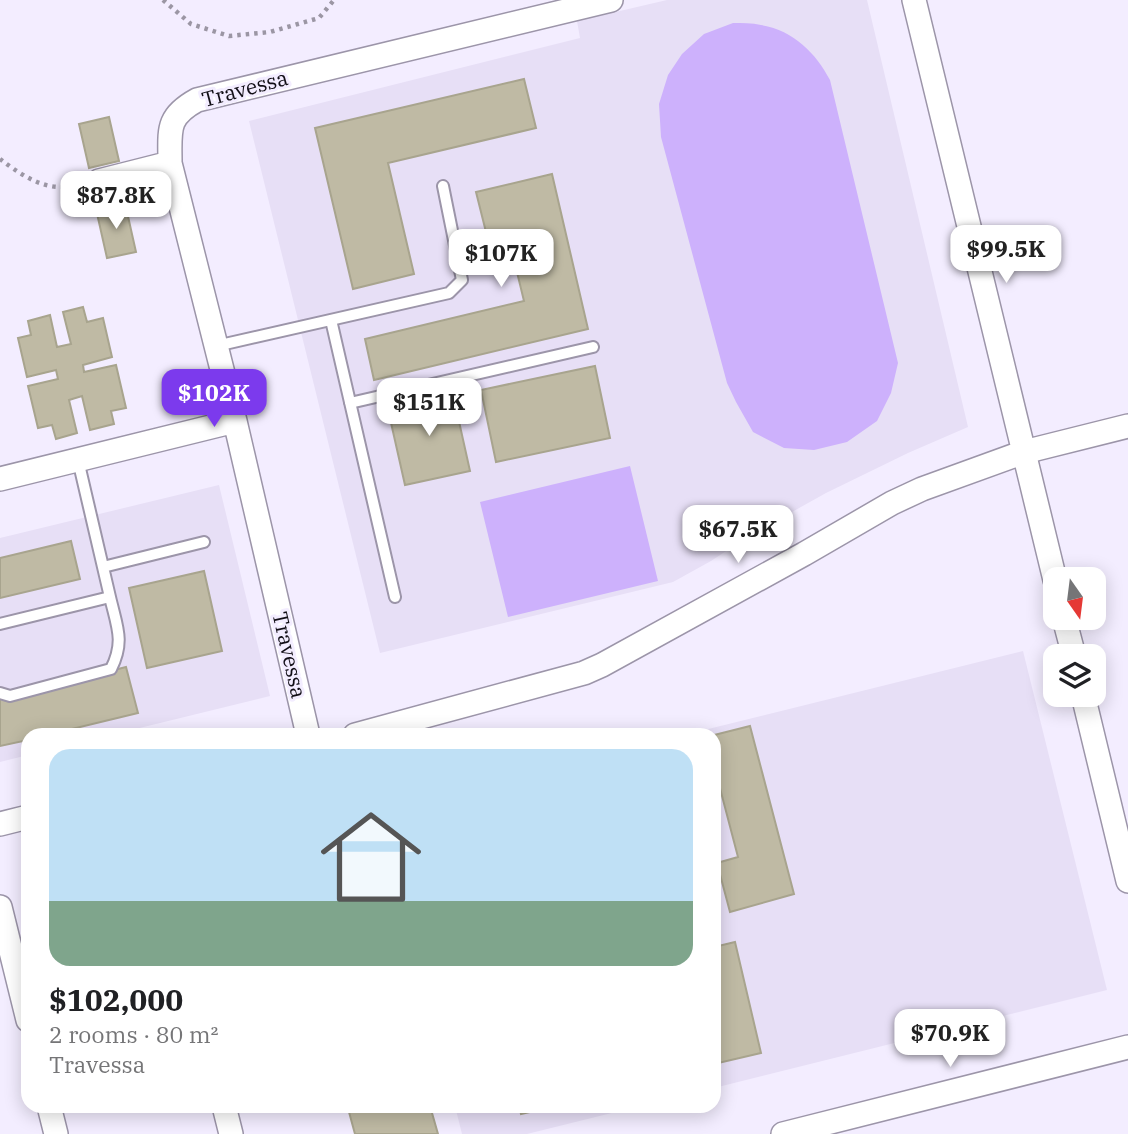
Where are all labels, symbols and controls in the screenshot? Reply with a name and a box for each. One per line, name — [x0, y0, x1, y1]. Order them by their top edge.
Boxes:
street label: Travessa — [199, 63, 291, 113]
pin: $87.8K — [59, 172, 173, 231]
text: $87.8K — [76, 179, 156, 209]
pin: $99.5K — [949, 226, 1063, 285]
pin: $107K — [452, 230, 550, 289]
text: $99.5K — [966, 233, 1046, 263]
text: $107K — [465, 237, 537, 267]
pin: $102K — [165, 370, 263, 429]
text: $102K — [178, 377, 250, 407]
pin: $151K — [380, 378, 478, 438]
text: $151K — [393, 386, 465, 416]
pin: $67.5K — [681, 505, 795, 565]
text: $67.5K — [698, 513, 778, 543]
north arrow — [1043, 567, 1106, 630]
map controls — [1043, 567, 1106, 707]
street label: Travessa — [266, 609, 314, 701]
button: layers — [1043, 644, 1106, 707]
icon: home — [308, 794, 434, 920]
text: $102,000 — [49, 980, 183, 1019]
pin: $70.9K — [893, 1010, 1007, 1069]
text: $70.9K — [910, 1017, 990, 1047]
text: 2 rooms · 80 m² — [49, 1019, 219, 1049]
text: Travessa — [49, 1049, 145, 1079]

